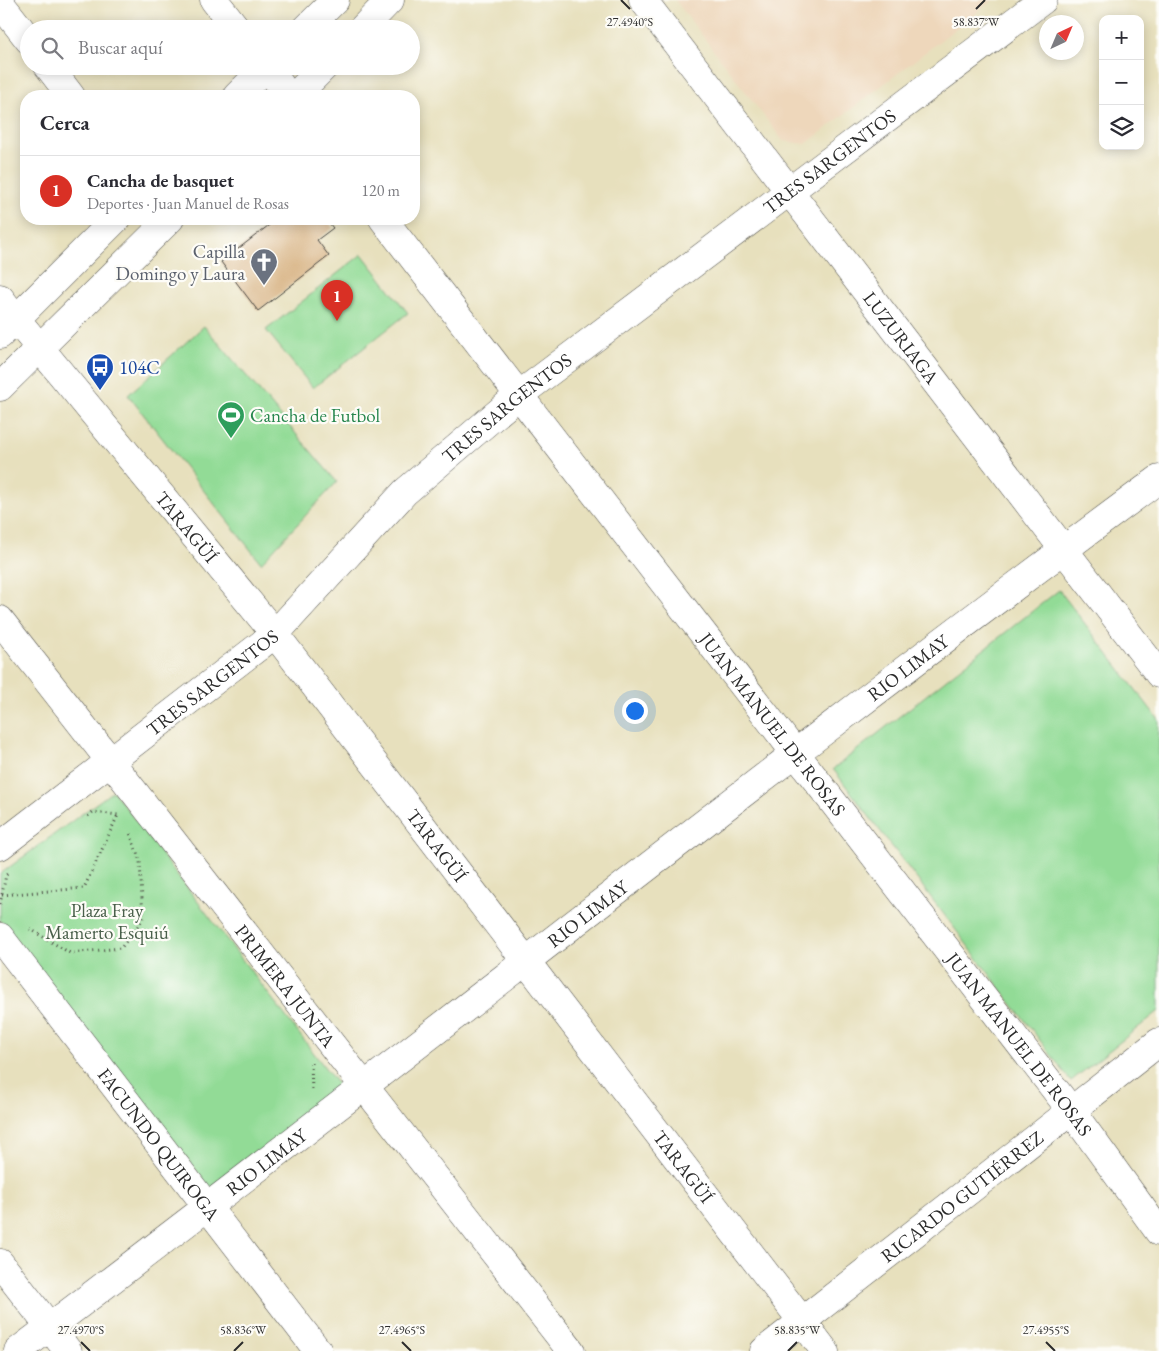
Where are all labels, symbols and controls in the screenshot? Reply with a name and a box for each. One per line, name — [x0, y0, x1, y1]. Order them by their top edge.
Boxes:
text: 27.4940°S — [607, 14, 654, 30]
text: 58.837°W — [953, 14, 1000, 30]
north arrow — [1039, 15, 1084, 60]
map controls — [1099, 15, 1144, 150]
button: + — [1099, 15, 1144, 60]
search box — [20, 20, 420, 75]
icon: search — [38, 34, 66, 62]
text: Buscar aquí — [78, 35, 163, 60]
button: − — [1099, 60, 1144, 105]
street label: TRES SARGENTOS — [758, 103, 901, 219]
button: layers — [1099, 105, 1144, 150]
text: Cerca — [40, 109, 90, 136]
text: Cancha de basquet — [87, 168, 234, 193]
text: 1 — [52, 180, 60, 201]
text: 120 m — [361, 180, 400, 201]
text: Deportes · Juan Manuel de Rosas — [87, 193, 289, 214]
place label: Capilla Domingo y Laura — [116, 239, 245, 286]
church icon: Capilla Domingo y Laura — [249, 247, 279, 286]
pin: 1 — [321, 280, 353, 321]
street label: LUZURIAGA — [858, 286, 945, 390]
street label: TRES SARGENTOS — [436, 347, 577, 468]
bus stop icon: 104C — [85, 352, 115, 391]
place label: 104C — [119, 355, 160, 380]
sports icon: Cancha de Futbol — [216, 400, 246, 439]
place label: Cancha de Futbol — [250, 403, 380, 428]
street label: TARAGÜÍ — [150, 486, 224, 568]
street label: TRES SARGENTOS — [141, 623, 284, 741]
street label: JUAN MANUEL DE ROSAS — [693, 626, 852, 821]
street label: RIO LIMAY — [862, 628, 954, 706]
your location — [622, 698, 648, 724]
street label: TARAGÜÍ — [401, 804, 473, 887]
street label: RIO LIMAY — [542, 874, 634, 953]
park label: Plaza Fray Mamerto Esquiú — [45, 898, 169, 945]
street label: PRIMERA JUNTA — [230, 919, 342, 1053]
street label: JUAN MANUEL DE ROSAS — [940, 945, 1098, 1141]
street label: FACUNDO QUIROGA — [92, 1063, 226, 1226]
street label: RIO LIMAY — [221, 1122, 312, 1201]
street label: TARAGÜÍ — [648, 1125, 720, 1209]
street label: RICARDO GUTIÉRREZ — [875, 1125, 1049, 1268]
text: 27.4970°S — [58, 1322, 105, 1338]
text: 58.836°W — [220, 1322, 267, 1338]
text: 27.4965°S — [379, 1322, 426, 1338]
text: 58.835°W — [774, 1322, 821, 1338]
text: 27.4955°S — [1023, 1322, 1070, 1338]

